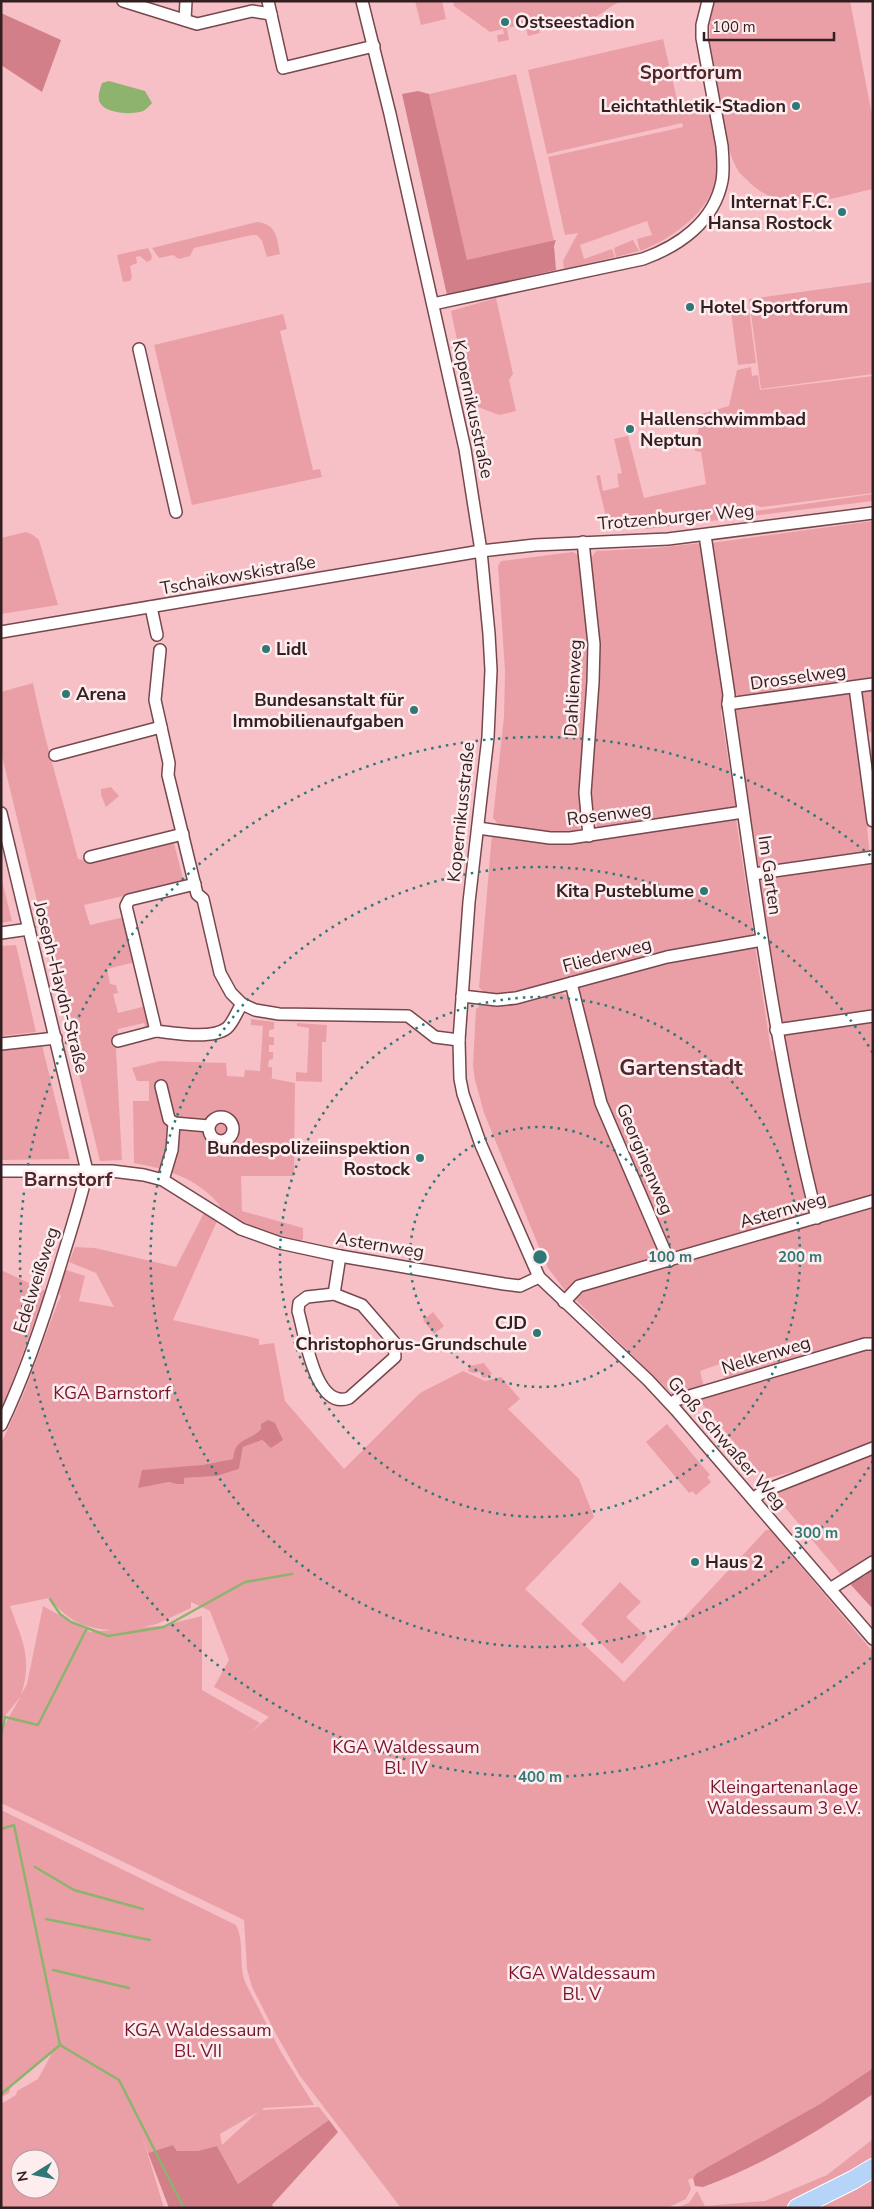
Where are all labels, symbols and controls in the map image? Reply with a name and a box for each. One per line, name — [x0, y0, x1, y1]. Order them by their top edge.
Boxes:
place label: Ostseestadion — [515, 10, 635, 34]
scale bar — [704, 10, 834, 42]
marker: Ostseestadion — [499, 16, 511, 28]
text: 100 m — [712, 17, 756, 37]
district label: Sportforum — [640, 60, 742, 86]
place label: Leichtathletik-Stadion — [601, 94, 786, 118]
marker: Leichtathletik-Stadion — [790, 100, 802, 112]
place label: Internat F.C. Hansa Rostock — [708, 190, 832, 235]
marker: Internat F.C. Hansa Rostock — [836, 206, 848, 218]
place label: Hotel Sportforum — [700, 295, 848, 319]
marker: Hotel Sportforum — [684, 301, 696, 313]
street label: Kopernikusstraße — [447, 337, 499, 481]
place label: Hallenschwimmbad Neptun — [640, 407, 806, 452]
marker: Hallenschwimmbad Neptun — [624, 423, 636, 435]
street label: Trotzenburger Weg — [597, 498, 755, 536]
street label: Tschaikowskistraße — [158, 550, 318, 600]
place label: Lidl — [276, 637, 308, 661]
street label: Dahlienweg — [558, 639, 588, 737]
marker: Lidl — [260, 643, 272, 655]
street label: Drosselweg — [748, 658, 848, 696]
place label: Arena — [76, 682, 126, 706]
marker: Arena — [60, 688, 72, 700]
place label: Bundesanstalt für Immobilienaufgaben — [233, 688, 404, 733]
marker: Bundesanstalt für Immobilienaufgaben — [408, 704, 420, 716]
street label: Kopernikusstraße — [442, 741, 480, 883]
street label: Rosenweg — [565, 797, 653, 831]
street label: Im Garten — [753, 834, 787, 916]
place label: Kita Pusteblume — [556, 879, 694, 903]
marker: Kita Pusteblume — [698, 885, 710, 897]
street label: Joseph-Haydn-Straße — [28, 897, 94, 1076]
street label: Fliederweg — [560, 932, 654, 978]
district label: Gartenstadt — [619, 1053, 743, 1083]
street label: Georginenweg — [611, 1100, 679, 1218]
place label: Bundespolizeiinspektion Rostock — [207, 1136, 410, 1181]
marker: Bundespolizeiinspektion Rostock — [414, 1152, 426, 1164]
district label: Barnstorf — [24, 1166, 113, 1193]
street label: Asternweg — [737, 1186, 829, 1234]
street label: Edelweißweg — [8, 1224, 64, 1336]
street label: Asternweg — [334, 1226, 426, 1264]
text: 100 m — [648, 1247, 692, 1267]
text: 200 m — [778, 1247, 822, 1267]
centre of rings — [531, 1248, 549, 1266]
place label: CJD Christophorus-Grundschule — [295, 1311, 527, 1356]
marker: CJD Christophorus-Grundschule — [531, 1327, 543, 1339]
street label: Nelkenweg — [719, 1330, 813, 1380]
street label: Groß Schwaßer Weg — [662, 1371, 792, 1515]
park label: KGA Barnstorf — [53, 1381, 172, 1405]
text: 300 m — [794, 1523, 838, 1543]
place label: Haus 2 — [705, 1550, 764, 1574]
marker: Haus 2 — [689, 1556, 701, 1568]
park label: KGA Waldessaum Bl. IV — [332, 1735, 480, 1780]
text: 400 m — [518, 1767, 562, 1787]
park label: Kleingartenanlage Waldessaum 3 e.V. — [707, 1775, 861, 1820]
park label: KGA Waldessaum Bl. V — [508, 1961, 656, 2006]
park label: KGA Waldessaum Bl. VII — [124, 2018, 272, 2063]
north arrow — [10, 2149, 60, 2199]
text: N — [12, 2169, 33, 2183]

